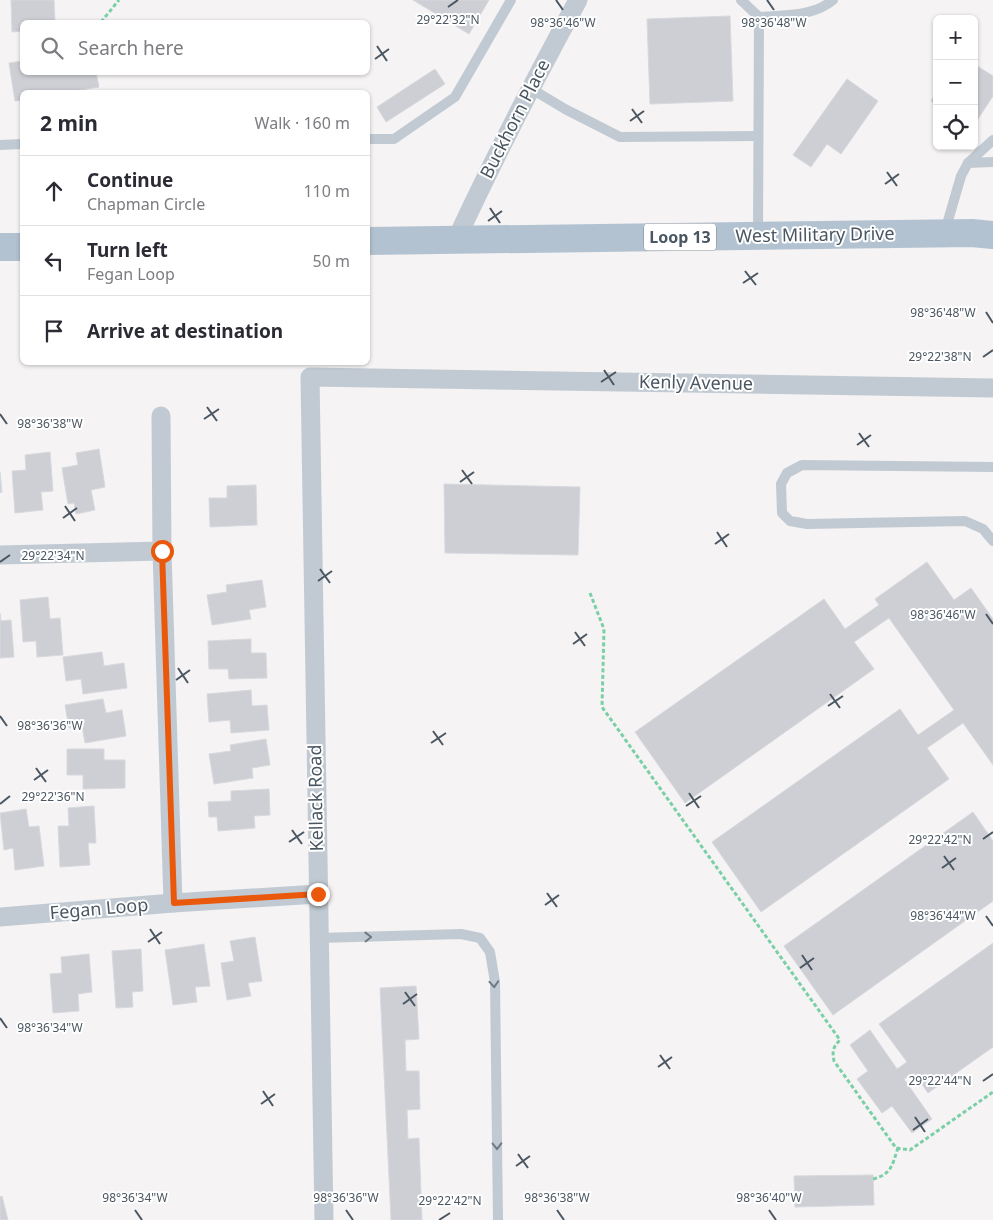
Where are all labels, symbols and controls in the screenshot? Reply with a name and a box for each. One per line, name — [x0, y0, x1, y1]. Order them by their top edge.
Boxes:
text: 29°22'32"N — [416, 11, 480, 28]
text: 98°36'46"W — [530, 14, 596, 31]
text: 98°36'48"W — [741, 14, 807, 31]
map controls — [933, 15, 978, 150]
button: + — [933, 15, 978, 60]
search box — [20, 20, 370, 75]
icon: search — [38, 34, 66, 62]
text: Search here — [78, 35, 184, 61]
street label: Buckhorn Place — [474, 55, 554, 182]
button: − — [933, 60, 978, 105]
button: locate — [933, 105, 978, 150]
text: 2 min — [40, 109, 98, 137]
text: Walk · 160 m — [255, 112, 350, 134]
text: Continue — [87, 167, 173, 193]
icon: ahead — [40, 177, 68, 205]
text: 110 m — [303, 180, 350, 202]
text: Chapman Circle — [87, 193, 205, 215]
street label: West Military Drive — [735, 221, 895, 247]
road number: Loop 13 — [644, 223, 716, 250]
text: Turn left — [87, 237, 168, 263]
icon: left — [40, 247, 68, 275]
text: 50 m — [313, 250, 350, 272]
text: Fegan Loop — [87, 263, 175, 285]
text: 98°36'48"W — [910, 304, 976, 321]
icon: arrive — [40, 317, 68, 345]
text: Arrive at destination — [87, 318, 283, 344]
text: 29°22'38"N — [908, 348, 972, 365]
street label: Kenly Avenue — [639, 369, 753, 395]
text: 98°36'38"W — [17, 415, 83, 432]
route start — [151, 540, 174, 563]
text: 29°22'34"N — [21, 547, 85, 564]
text: 98°36'46"W — [910, 606, 976, 623]
text: 98°36'36"W — [17, 717, 83, 734]
street label: Kellack Road — [302, 744, 328, 852]
text: 29°22'36"N — [21, 788, 85, 805]
text: 29°22'42"N — [908, 831, 972, 848]
route end — [307, 883, 330, 906]
street label: Fegan Loop — [49, 892, 149, 924]
text: 98°36'44"W — [910, 907, 976, 924]
one-way arrow — [364, 932, 372, 942]
one-way arrow — [489, 980, 500, 988]
text: 98°36'34"W — [17, 1019, 83, 1036]
text: 29°22'44"N — [908, 1072, 972, 1089]
one-way arrow — [492, 1142, 502, 1150]
text: 98°36'34"W — [102, 1189, 168, 1206]
text: 98°36'36"W — [313, 1189, 379, 1206]
text: 98°36'38"W — [524, 1189, 590, 1206]
text: 98°36'40"W — [736, 1189, 802, 1206]
text: 29°22'42"N — [418, 1192, 482, 1209]

